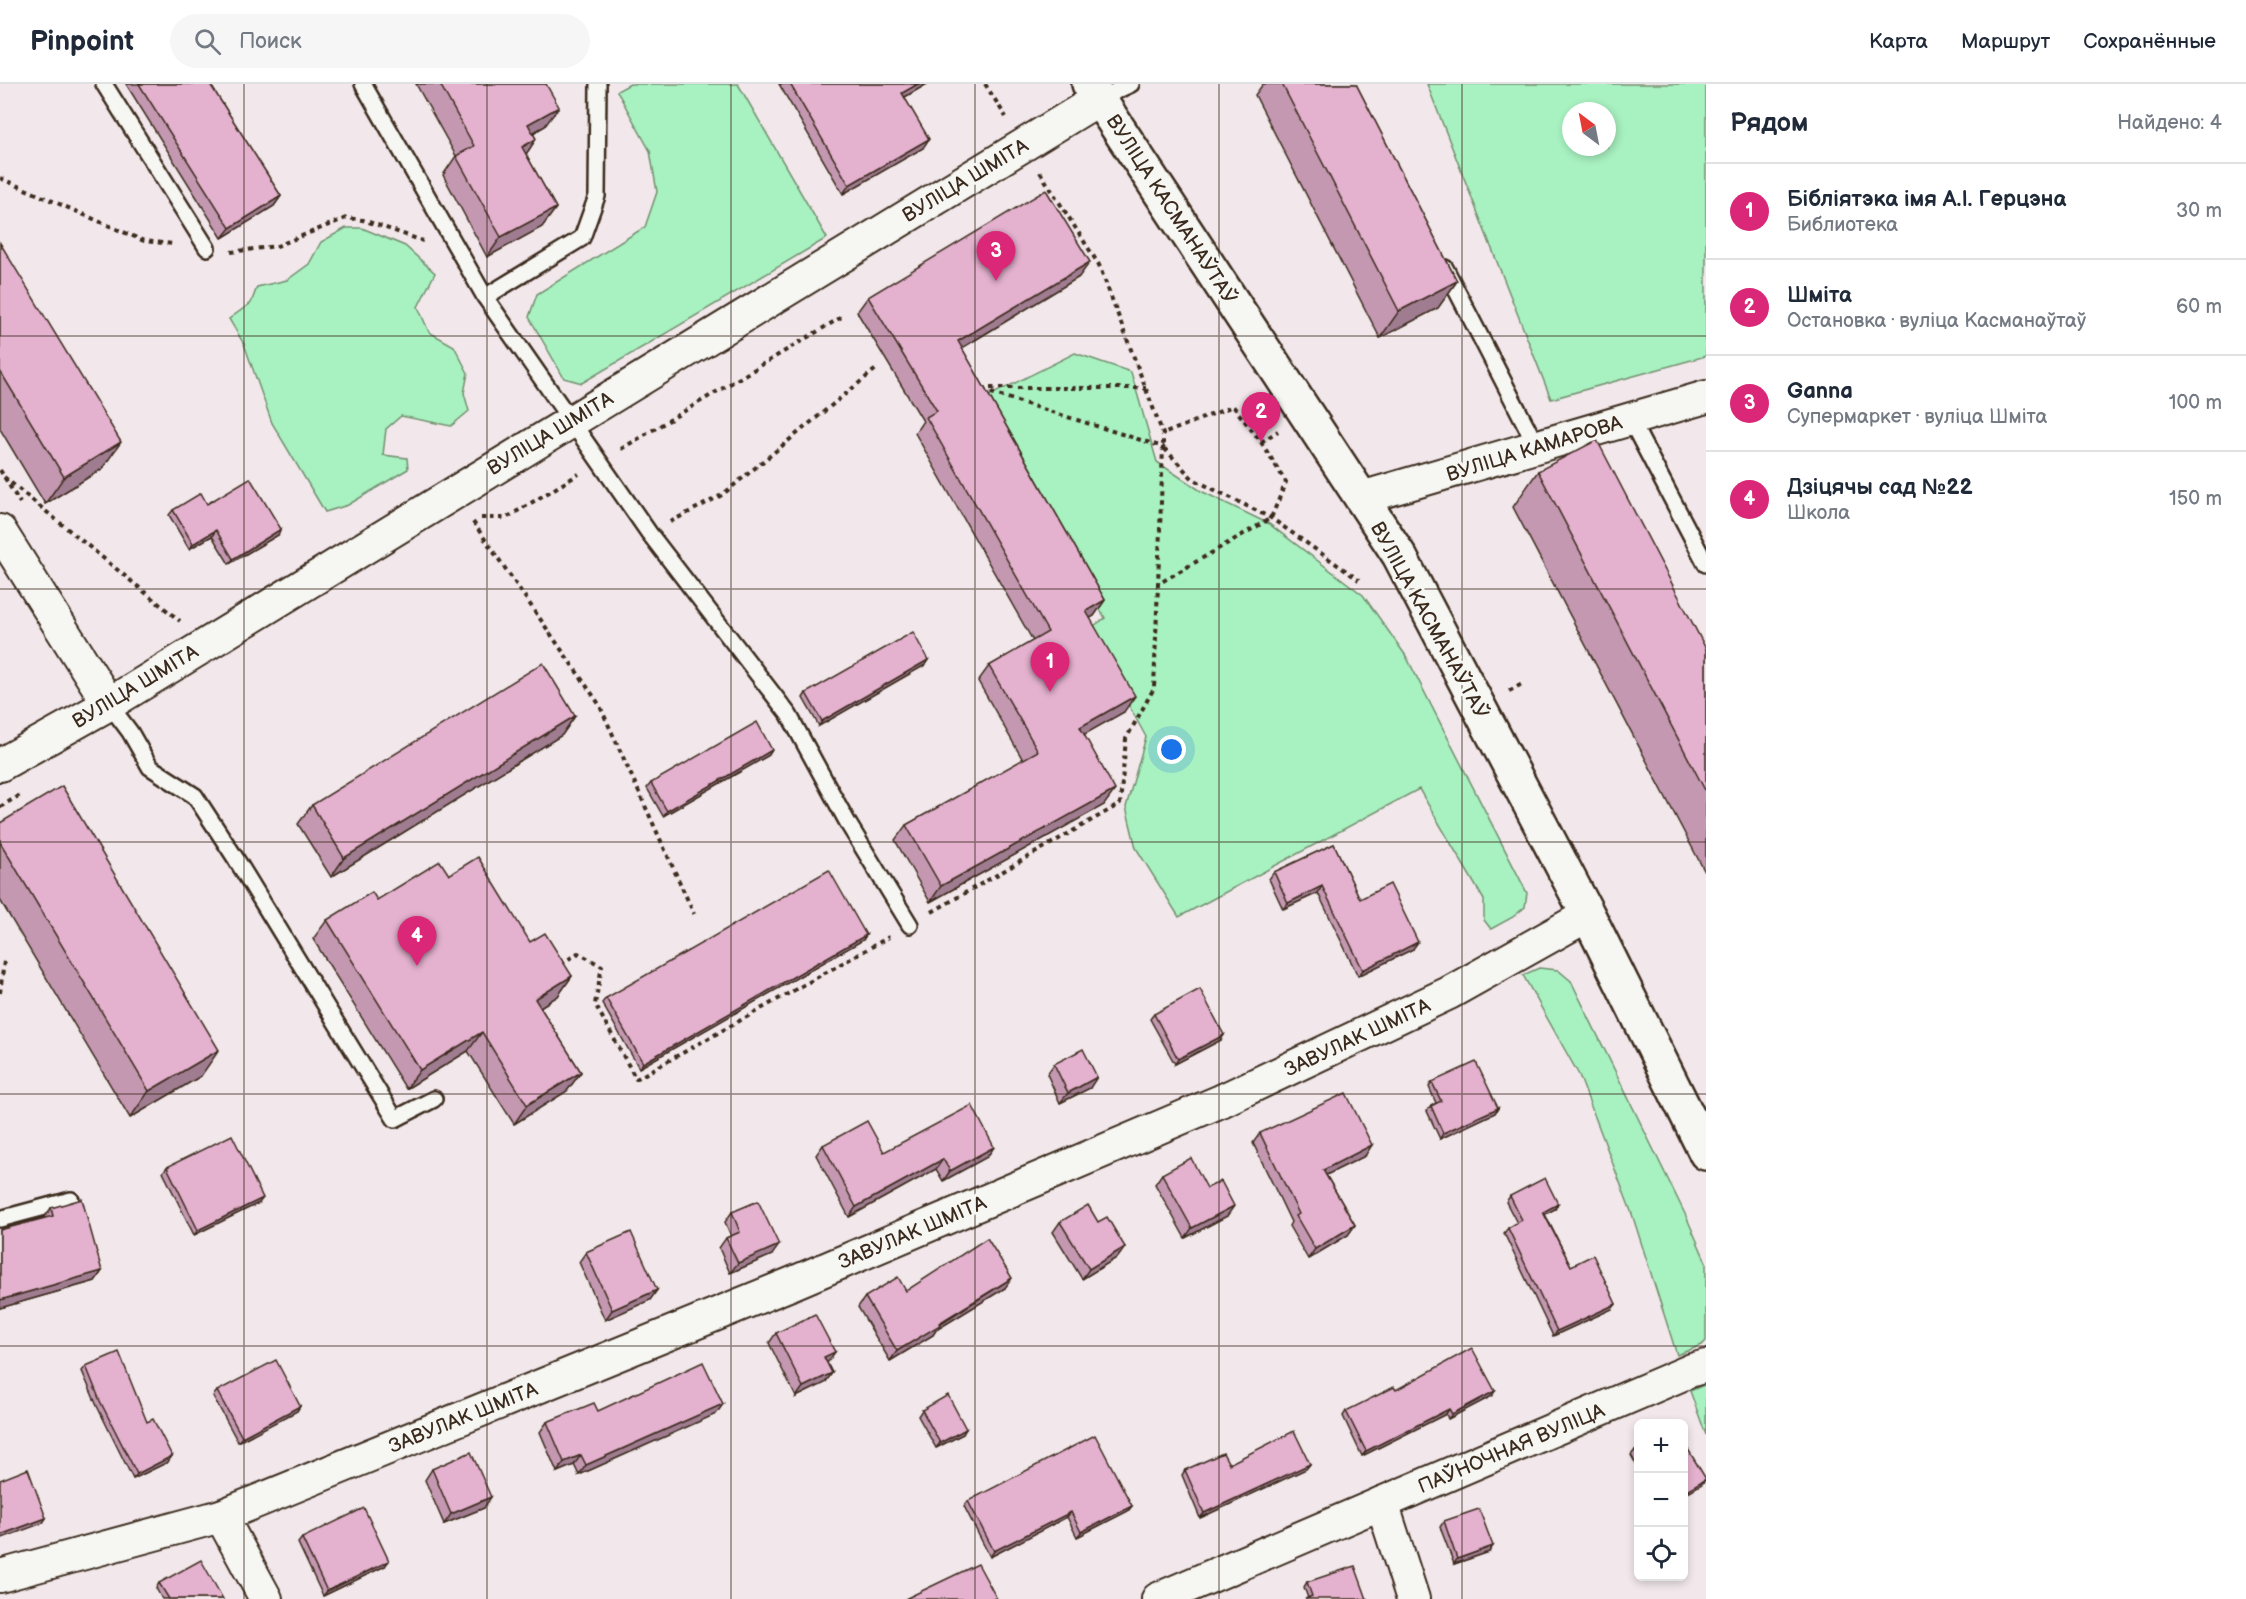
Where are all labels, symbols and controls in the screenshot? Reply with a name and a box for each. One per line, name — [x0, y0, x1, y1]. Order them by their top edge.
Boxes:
search box — [170, 14, 590, 68]
text: Pinpoint — [30, 25, 134, 58]
icon: search — [191, 25, 224, 58]
text: Поиск — [239, 28, 302, 55]
text: Карта — [1869, 29, 1928, 54]
text: Маршрут — [1961, 29, 2050, 54]
text: Сохранённые — [2083, 29, 2216, 54]
north arrow — [1562, 102, 1616, 156]
text: Рядом — [1730, 108, 1808, 139]
street label: ВУЛІЦА КАСМАНАЎТАЎ — [1101, 110, 1242, 309]
text: Найдено: 4 — [2117, 111, 2222, 135]
street label: ВУЛІЦА ШМІТА — [898, 133, 1034, 228]
text: Бібліятэка імя А.І. Герцэна — [1787, 186, 2066, 213]
text: 1 — [1745, 199, 1754, 223]
text: 30 m — [2176, 199, 2222, 223]
text: Библиотека — [1787, 213, 1898, 237]
pin: 3 — [976, 232, 1016, 281]
text: Шміта — [1787, 282, 1852, 309]
text: 2 — [1744, 295, 1755, 319]
text: 60 m — [2176, 295, 2222, 319]
text: Остановка · вуліца Касманаўтаў — [1787, 309, 2086, 333]
text: Ganna — [1787, 378, 1853, 405]
street label: ВУЛІЦА ШМІТА — [483, 386, 619, 481]
text: 3 — [1744, 391, 1755, 415]
text: 100 m — [2169, 391, 2222, 415]
pin: 2 — [1242, 392, 1280, 442]
text: Супермаркет · вуліца Шміта — [1787, 405, 2047, 429]
street label: ВУЛІЦА КАМАРОВА — [1443, 411, 1626, 487]
text: Дзіцячы сад №22 — [1787, 474, 1973, 501]
text: 4 — [1744, 487, 1755, 511]
text: 150 m — [2169, 487, 2222, 511]
text: Школа — [1787, 501, 1850, 525]
street label: ВУЛІЦА КАСМАНАЎТАЎ — [1365, 517, 1494, 723]
street label: ВУЛІЦА ШМІТА — [68, 639, 204, 734]
pin: 1 — [1030, 642, 1070, 692]
your location — [1157, 735, 1186, 764]
pin: 4 — [398, 916, 436, 966]
street label: ЗАВУЛАК ШМІТА — [1281, 993, 1435, 1082]
street label: ЗАВУЛАК ШМІТА — [835, 1191, 991, 1275]
street label: ЗАВУЛАК ШМІТА — [386, 1377, 542, 1459]
street label: ПАЎНОЧНАЯ ВУЛІЦА — [1414, 1397, 1609, 1499]
map controls — [1634, 1419, 1688, 1581]
button: + — [1634, 1419, 1688, 1473]
button: − — [1634, 1473, 1688, 1527]
button: locate — [1634, 1527, 1688, 1581]

